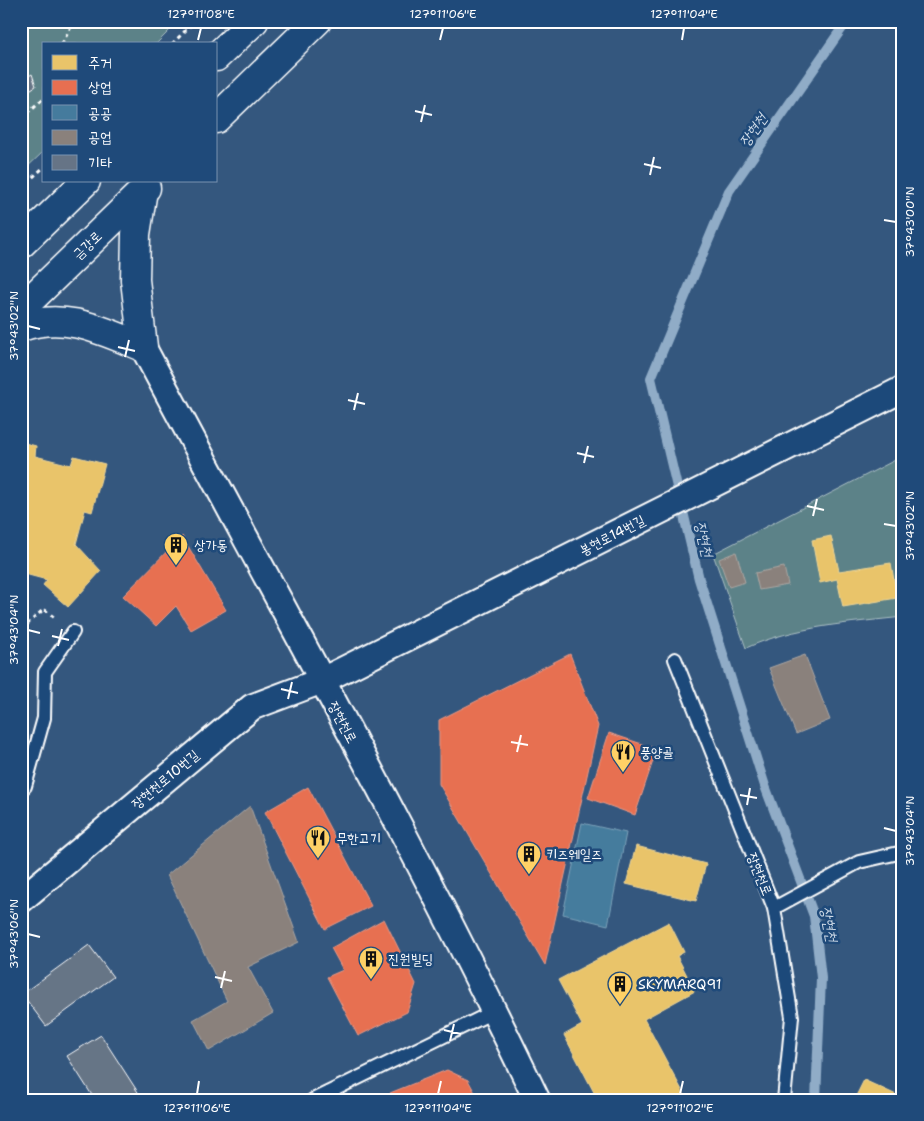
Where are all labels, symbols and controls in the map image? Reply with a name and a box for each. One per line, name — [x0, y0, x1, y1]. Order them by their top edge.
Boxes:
text: 127°11'08"E — [167, 6, 235, 22]
text: 127°11'06"E — [409, 6, 477, 22]
text: 127°11'04"E — [650, 6, 718, 22]
legend — [42, 42, 218, 182]
text: 주거 — [88, 53, 112, 73]
text: 상업 — [88, 77, 112, 97]
text: 공공 — [88, 103, 112, 123]
water label: 장현천 — [734, 108, 773, 151]
text: 공업 — [88, 127, 112, 147]
text: 기타 — [88, 153, 112, 173]
text: 37°43'00"N — [902, 186, 918, 258]
street label: 금강로 — [69, 227, 105, 263]
text: 37°43'02"N — [6, 291, 22, 361]
text: 37°43'02"N — [902, 491, 918, 561]
street label: 봉현로14번길 — [576, 510, 649, 559]
water label: 장현천 — [690, 519, 718, 561]
building icon: 상가동 — [163, 532, 189, 566]
place label: 상가동 — [194, 536, 228, 554]
text: 37°43'04"N — [6, 595, 22, 665]
street label: 장현천로 — [324, 698, 362, 746]
restaurant icon: 풍양골 — [610, 739, 636, 773]
place label: 풍양골 — [640, 743, 674, 761]
street label: 장현천로10번길 — [127, 745, 203, 813]
text: 37°43'04"N — [902, 796, 918, 866]
restaurant icon: 무한고기 — [305, 825, 331, 859]
place label: 무한고기 — [336, 829, 381, 847]
building icon: 키즈웨일즈 — [516, 841, 542, 875]
place label: 키즈웨일즈 — [546, 845, 602, 863]
street label: 장현천로 — [743, 850, 777, 898]
text: 37°43'06"N — [6, 899, 22, 969]
water label: 장현천 — [816, 904, 843, 946]
building icon: 진원빌딩 — [358, 946, 384, 980]
place label: 진원빌딩 — [388, 950, 433, 968]
building icon: SKYMARQ91 — [607, 971, 633, 1005]
place label: SKYMARQ91 — [638, 975, 722, 993]
text: 127°11'06"E — [163, 1100, 231, 1116]
text: 127°11'04"E — [404, 1100, 472, 1116]
text: 127°11'02"E — [646, 1100, 714, 1116]

